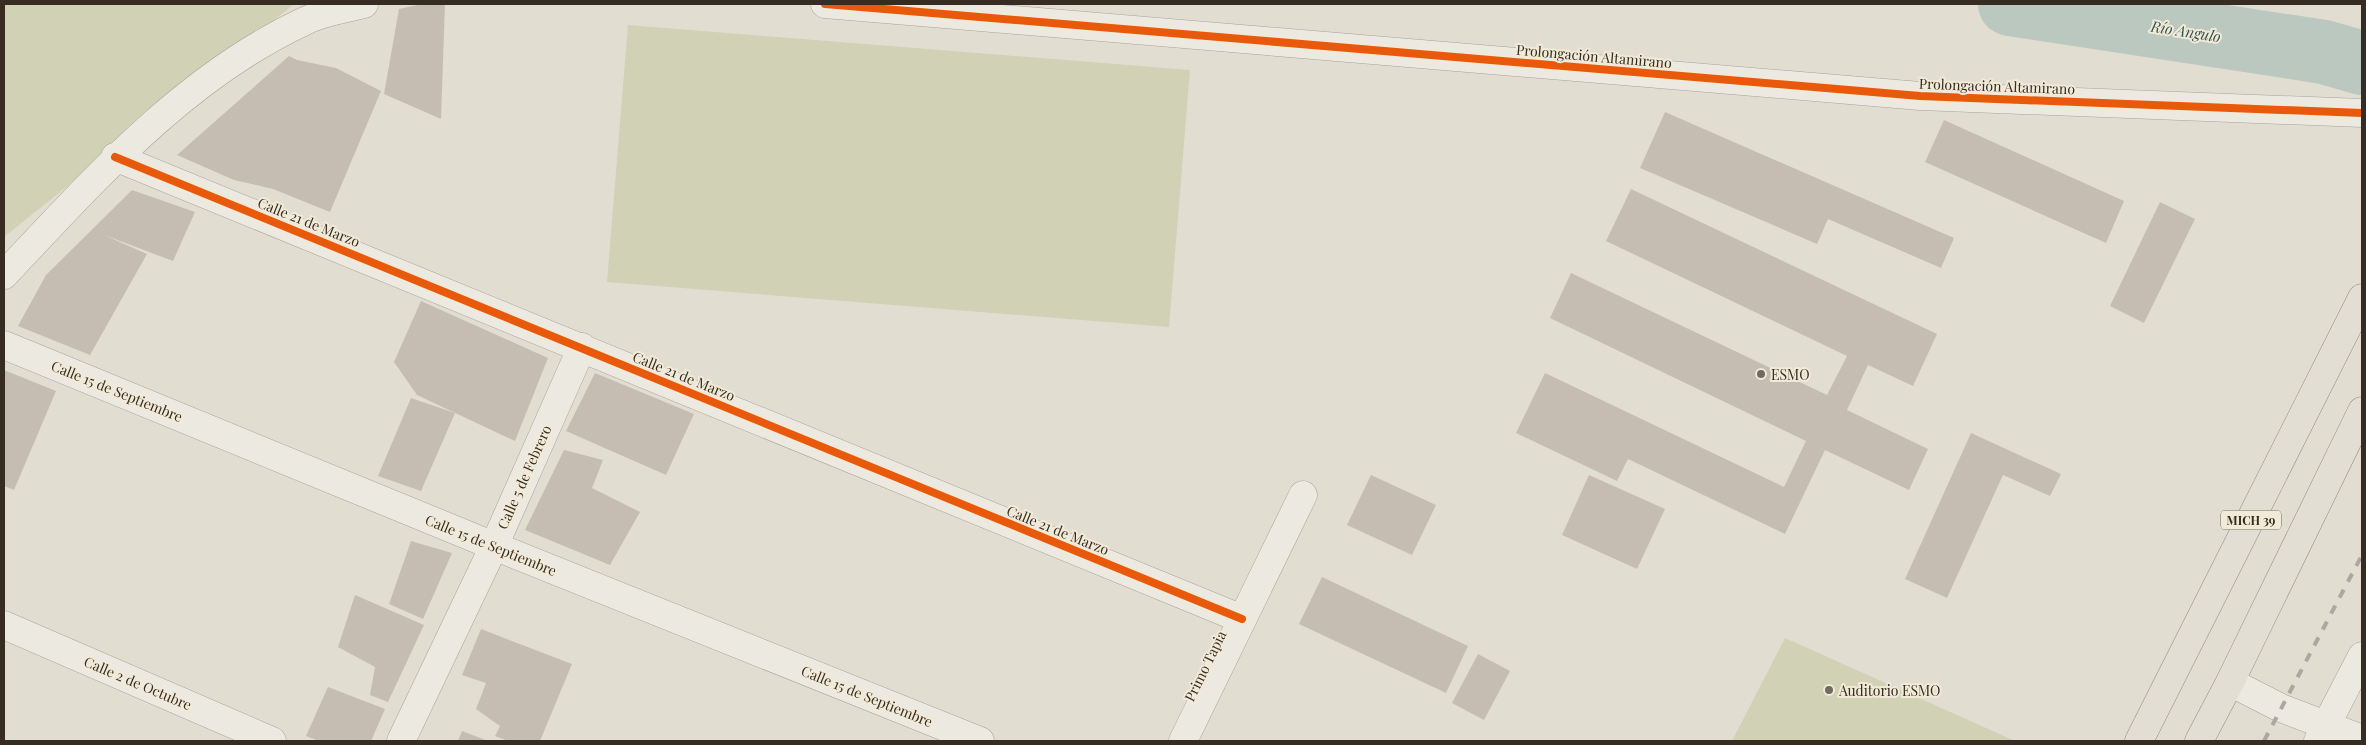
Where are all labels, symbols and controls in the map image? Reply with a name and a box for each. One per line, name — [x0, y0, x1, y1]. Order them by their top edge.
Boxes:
water label: Río Angulo — [2149, 15, 2222, 46]
street label: Prolongación Altamirano — [1515, 40, 1673, 72]
street label: Prolongación Altamirano — [1919, 74, 2076, 98]
street label: Calle 21 de Marzo — [255, 193, 363, 251]
street label: Calle 21 de Marzo — [630, 347, 738, 405]
street label: Calle 15 de Septiembre — [48, 356, 186, 426]
place label: ESMO — [1771, 365, 1810, 384]
marker: ESMO — [1755, 368, 1767, 380]
street label: Calle 5 de Febrero — [493, 422, 556, 532]
street label: Calle 21 de Marzo — [1004, 501, 1112, 559]
street label: Calle 15 de Septiembre — [422, 510, 560, 580]
road number: MICH 39 — [2221, 510, 2281, 530]
street label: Primo Tapia — [1180, 627, 1230, 705]
street label: Calle 2 de Octubre — [81, 652, 195, 714]
street label: Calle 15 de Septiembre — [798, 661, 936, 731]
place label: Auditorio ESMO — [1838, 681, 1940, 700]
marker: Auditorio ESMO — [1823, 684, 1835, 696]

